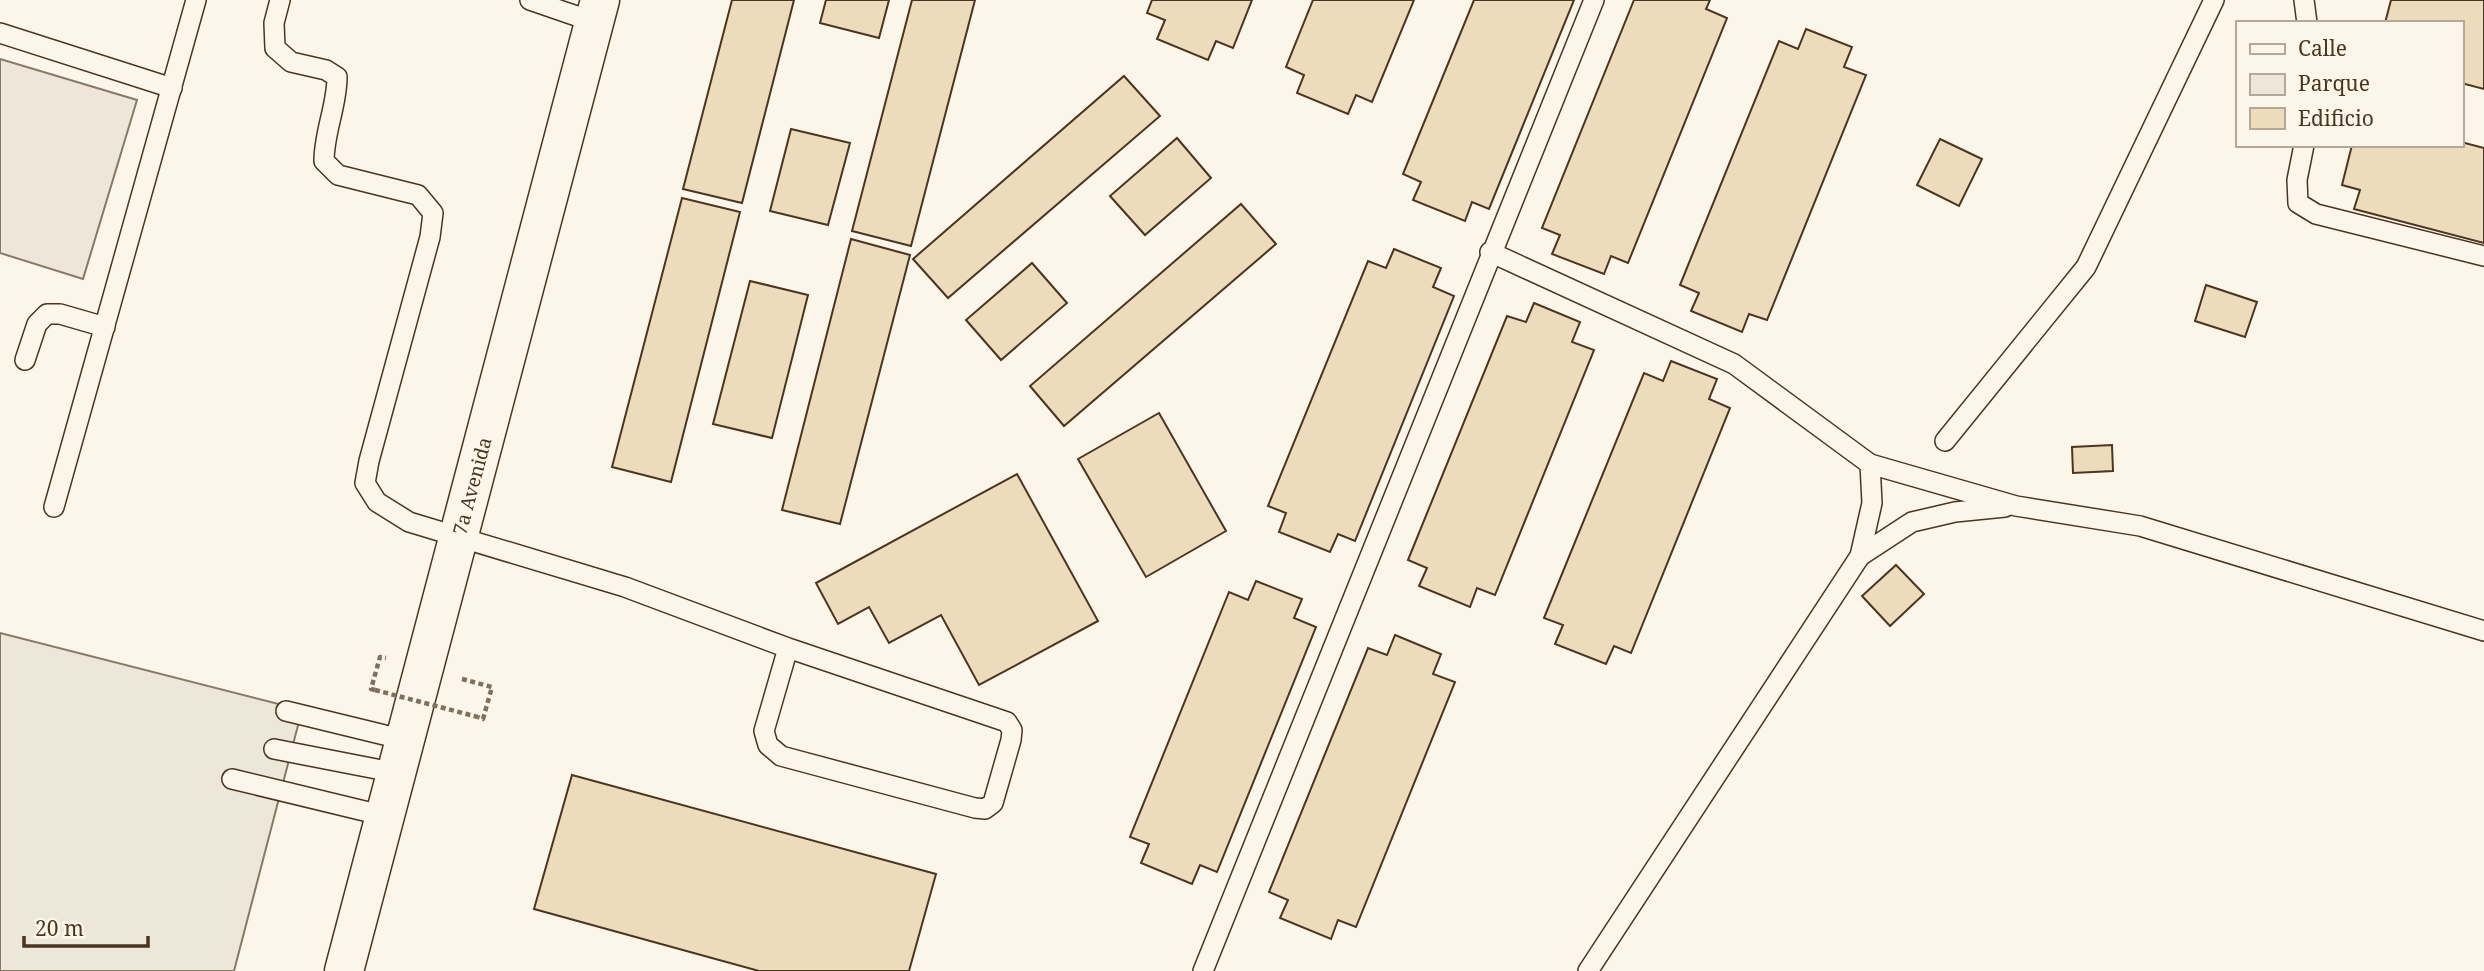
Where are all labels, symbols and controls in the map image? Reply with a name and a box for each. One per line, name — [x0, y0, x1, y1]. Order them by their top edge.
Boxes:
legend — [2236, 21, 2463, 147]
text: Calle — [2298, 34, 2347, 62]
text: Parque — [2298, 69, 2370, 97]
text: Edificio — [2298, 104, 2374, 132]
street label: 7a Avenida — [446, 434, 498, 538]
scale bar — [24, 904, 149, 948]
text: 20 m — [35, 914, 84, 942]

